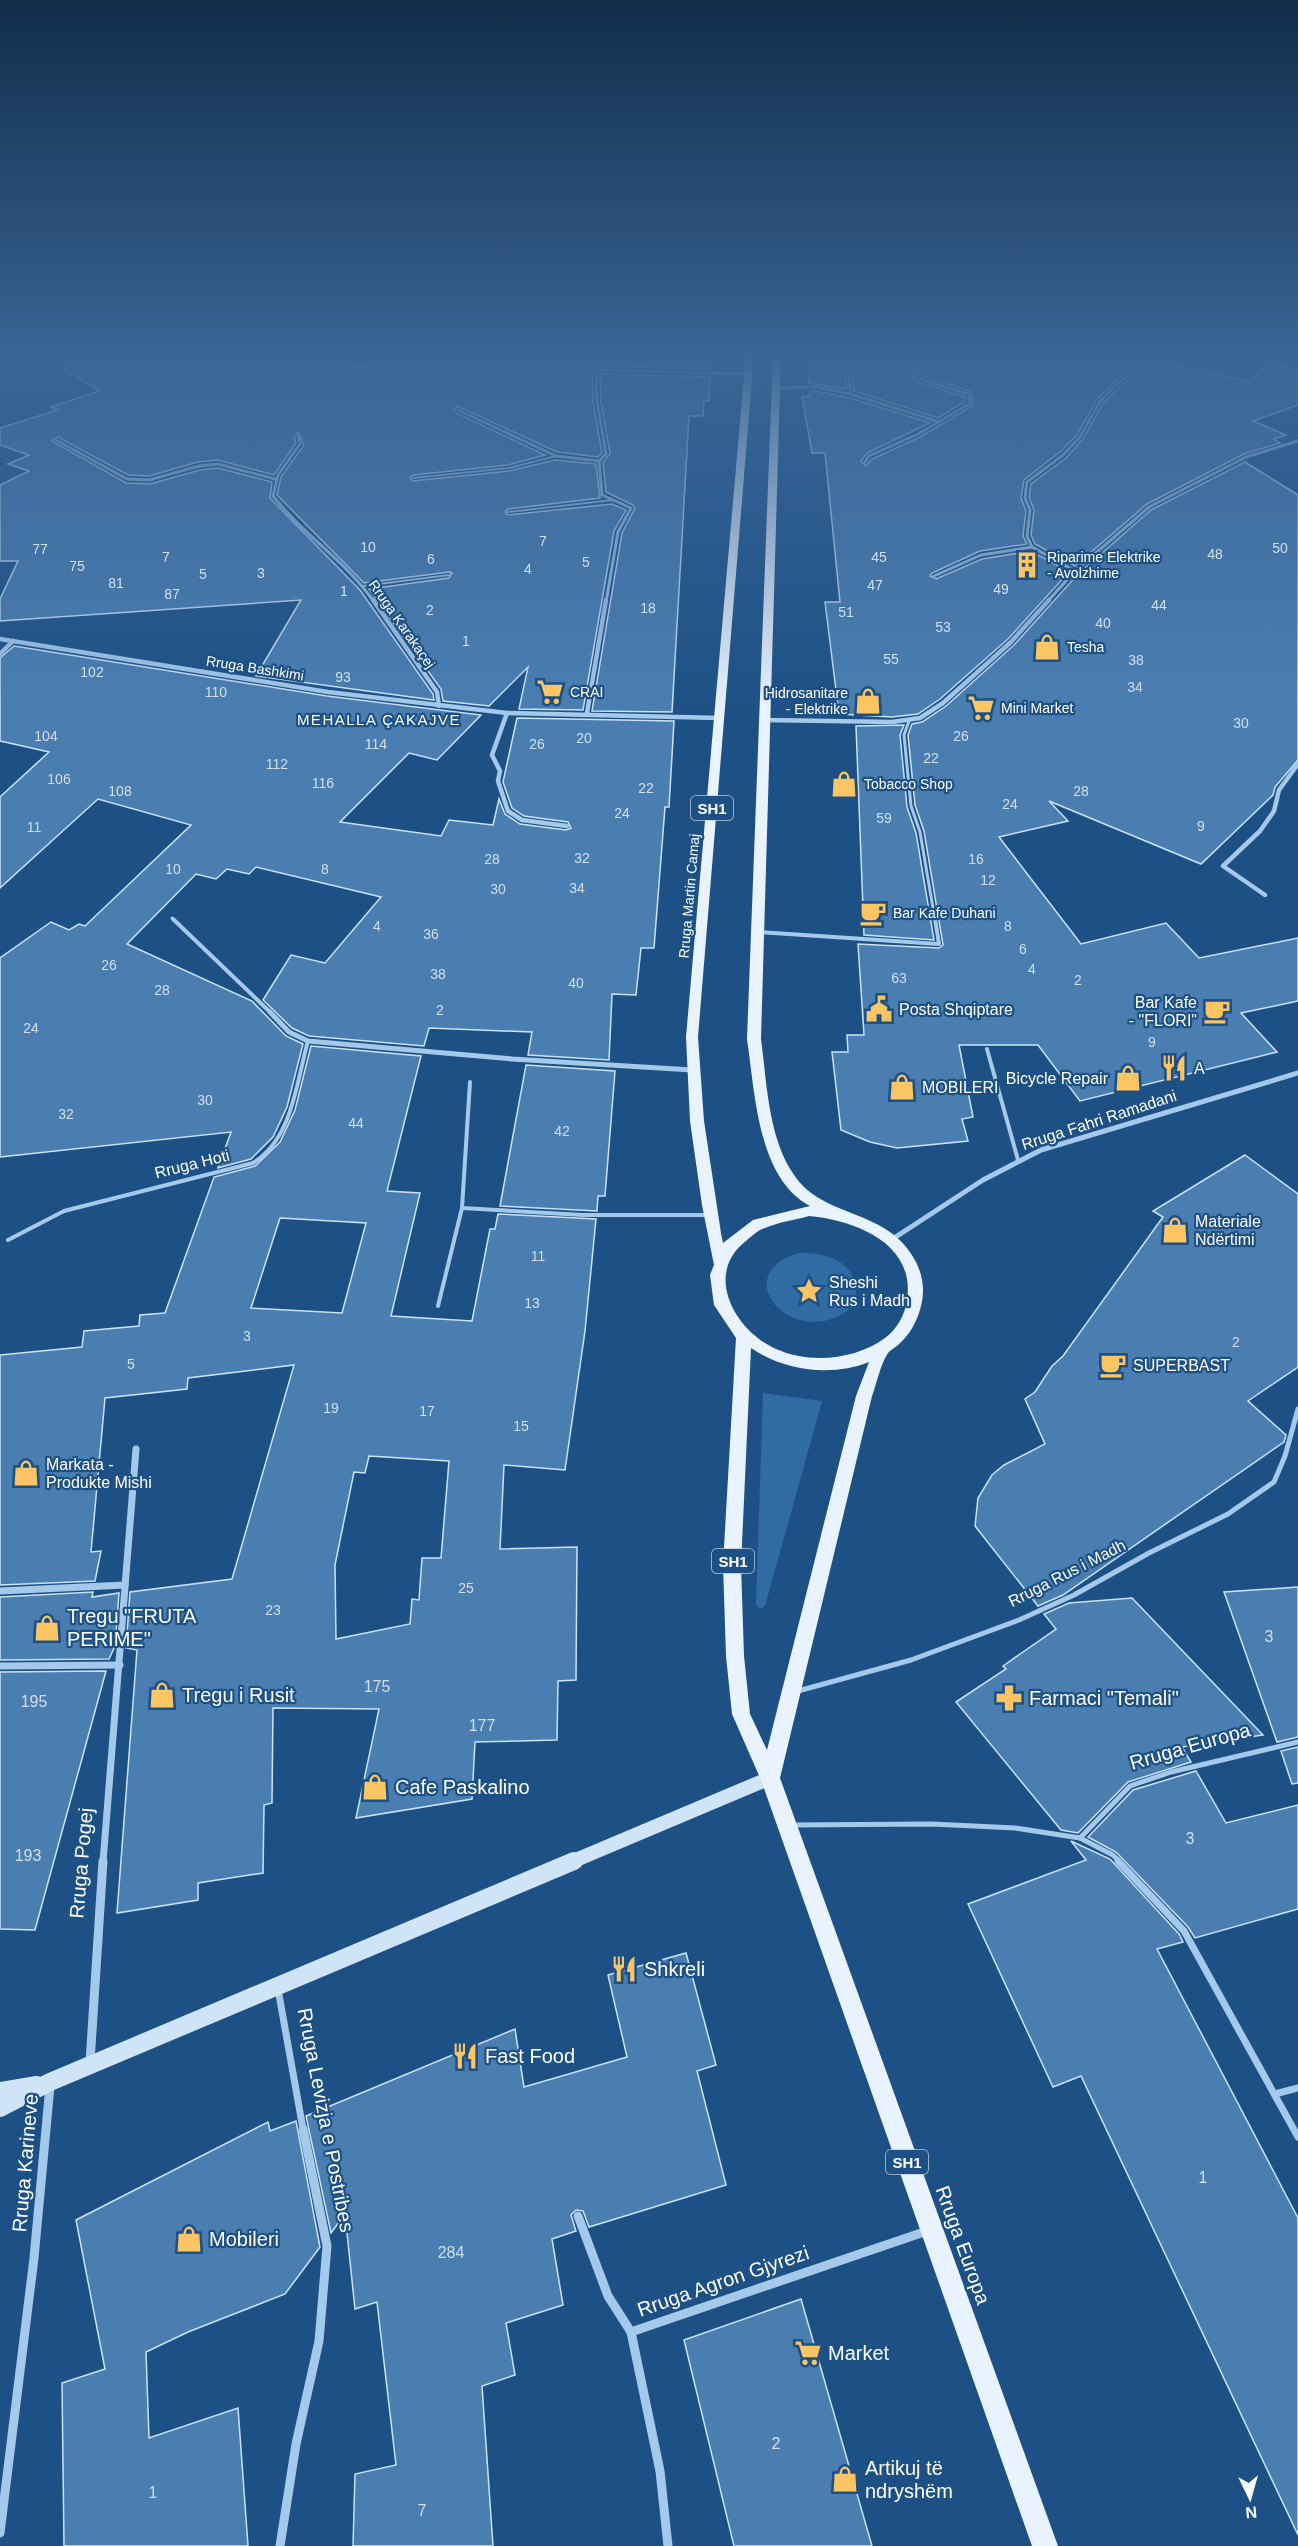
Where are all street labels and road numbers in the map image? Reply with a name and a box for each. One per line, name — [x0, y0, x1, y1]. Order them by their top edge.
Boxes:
street label: Rruga Karakaçej — [366, 577, 438, 671]
street label: Rruga Bashkimi — [205, 652, 305, 684]
road number: SH1 — [691, 796, 733, 820]
street label: Rruga Martin Camaj — [676, 833, 702, 959]
street label: Rruga Fahri Ramadani — [1019, 1087, 1179, 1153]
street label: Rruga Hoti — [153, 1147, 231, 1181]
street label: Rruga Rus i Madh — [1006, 1536, 1128, 1610]
road number: SH1 — [712, 1549, 754, 1573]
street label: Rruga Europa — [1127, 1718, 1254, 1774]
street label: Rruga Pogej — [65, 1807, 97, 1919]
street label: Rruga Levizja e Postribes — [293, 2006, 359, 2234]
street label: Rruga Karineve — [8, 2093, 42, 2233]
road number: SH1 — [886, 2150, 928, 2174]
street label: Rruga Europa — [931, 2183, 995, 2308]
street label: Rruga Agron Gjyrezi — [634, 2241, 812, 2321]

